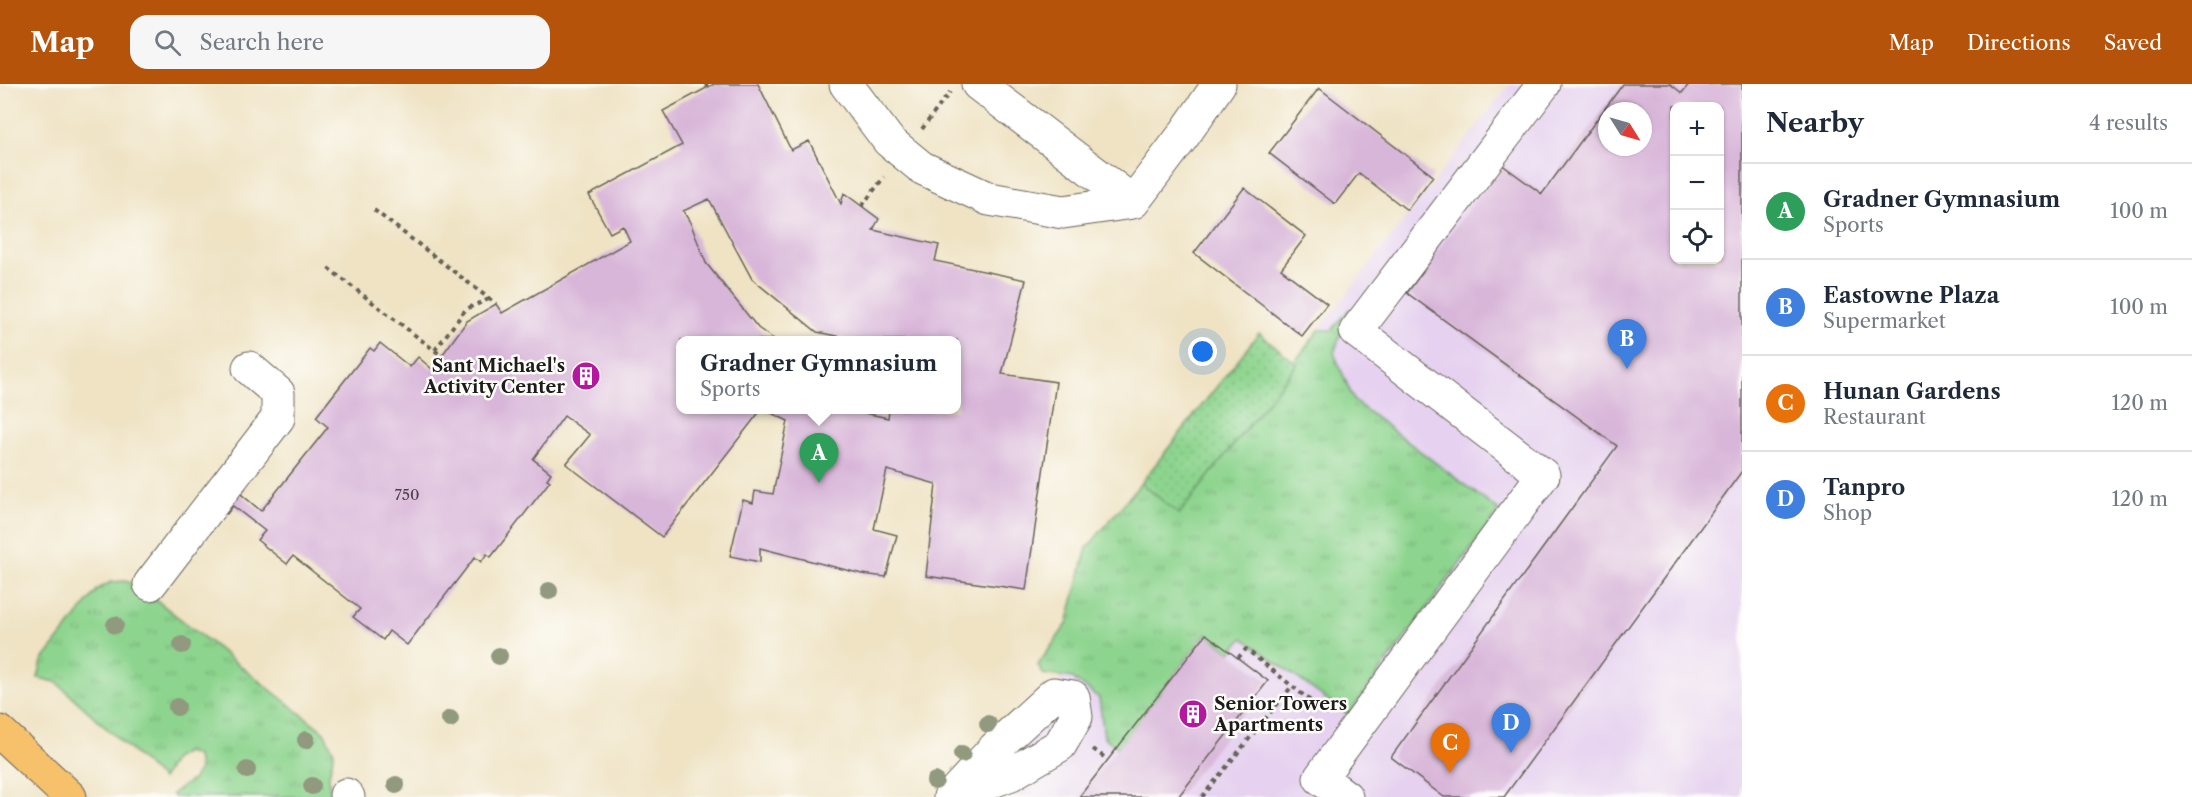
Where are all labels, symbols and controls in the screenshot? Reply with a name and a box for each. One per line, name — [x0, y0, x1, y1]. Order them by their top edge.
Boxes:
search box — [130, 15, 550, 69]
text: Map — [30, 25, 94, 59]
icon: search — [151, 26, 184, 59]
text: Search here — [199, 29, 324, 56]
text: Map — [1889, 30, 1934, 55]
text: Directions — [1967, 30, 2071, 55]
text: Saved — [2104, 30, 2162, 55]
north arrow — [1598, 102, 1652, 156]
map controls — [1670, 102, 1724, 264]
button: + — [1670, 102, 1724, 156]
text: Nearby — [1766, 107, 1864, 139]
text: 4 results — [2089, 111, 2168, 135]
button: − — [1670, 156, 1724, 210]
text: Gradner Gymnasium — [1823, 186, 2060, 213]
text: A — [1778, 199, 1793, 223]
text: 100 m — [2110, 199, 2168, 223]
button: locate — [1670, 210, 1724, 264]
text: Sports — [1823, 213, 1884, 237]
text: Eastowne Plaza — [1823, 282, 1999, 309]
text: B — [1778, 295, 1793, 319]
text: 100 m — [2110, 295, 2168, 319]
text: Supermarket — [1823, 309, 1946, 333]
pin: B — [1608, 320, 1646, 369]
popup — [676, 336, 961, 414]
your location — [1188, 337, 1217, 366]
text: Gradner Gymnasium — [700, 350, 937, 377]
place label: Sant Michael's Activity Center — [423, 355, 565, 398]
building icon: Sant Michael's Activity Center — [570, 360, 602, 392]
text: Sports — [700, 377, 761, 401]
text: Hunan Gardens — [1823, 378, 2001, 405]
text: C — [1777, 391, 1794, 415]
text: 120 m — [2111, 391, 2168, 415]
text: Restaurant — [1823, 405, 1926, 429]
pin: A — [800, 434, 838, 483]
text: Tanpro — [1823, 474, 1905, 501]
house number: 750 — [394, 485, 420, 504]
text: D — [1777, 487, 1794, 511]
text: 120 m — [2111, 487, 2168, 511]
text: Shop — [1823, 501, 1872, 525]
place label: Senior Towers Apartments — [1213, 693, 1347, 736]
building icon: Senior Towers Apartments — [1177, 698, 1209, 730]
pin: D — [1492, 704, 1530, 753]
pin: C — [1430, 724, 1470, 773]

